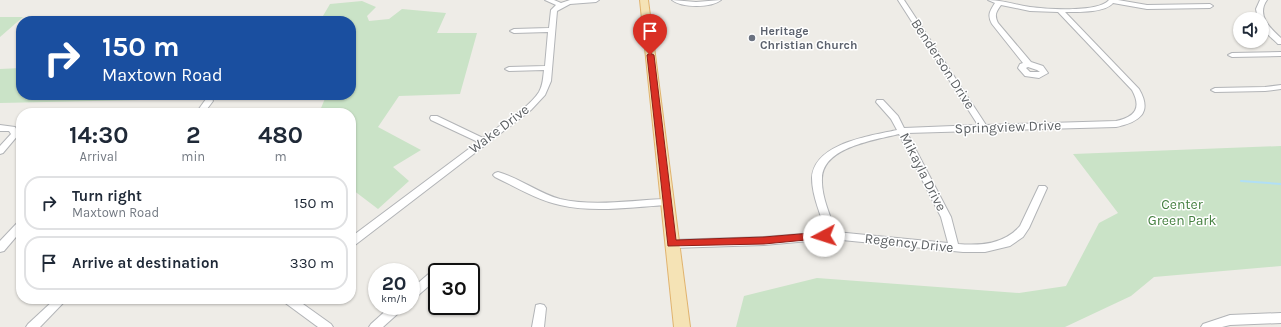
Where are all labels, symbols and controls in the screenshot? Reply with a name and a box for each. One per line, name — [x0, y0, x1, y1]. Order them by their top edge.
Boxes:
map controls — [1233, 12, 1269, 48]
button: sound — [1233, 12, 1269, 48]
pin — [633, 14, 667, 55]
street label: Benderson Drive — [907, 16, 979, 112]
icon: arrive — [639, 20, 661, 42]
place label: Heritage Christian Church — [760, 24, 857, 52]
text: 150 m — [102, 30, 180, 63]
icon: right — [36, 32, 88, 84]
marker: Heritage Christian Church — [747, 33, 757, 43]
text: Maxtown Road — [102, 64, 223, 86]
street label: Wake Drive — [466, 101, 532, 157]
street label: Springview Drive — [954, 117, 1062, 137]
text: 14:30 — [69, 121, 128, 149]
text: 2 — [186, 121, 200, 149]
text: 480 — [258, 121, 303, 149]
street label: Mikayla Drive — [896, 130, 950, 214]
text: Arrival — [80, 149, 118, 164]
text: min — [181, 149, 205, 164]
text: m — [274, 149, 287, 164]
text: Turn right — [72, 187, 142, 205]
icon: right — [38, 192, 60, 214]
text: 150 m — [294, 194, 334, 212]
park label: Center Green Park — [1148, 196, 1216, 229]
text: Maxtown Road — [72, 205, 159, 220]
position arrow — [803, 215, 845, 257]
street label: Regency Drive — [864, 230, 954, 256]
icon: arrive — [38, 252, 60, 274]
text: Arrive at destination — [72, 254, 219, 272]
text: 330 m — [290, 254, 334, 272]
speed limit sign: 30 — [428, 263, 480, 315]
text: 20 — [382, 272, 406, 295]
text: km/h — [381, 293, 407, 305]

